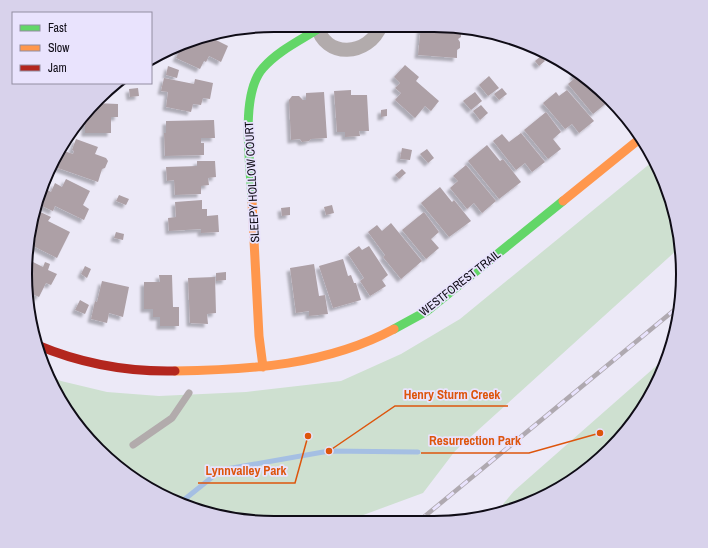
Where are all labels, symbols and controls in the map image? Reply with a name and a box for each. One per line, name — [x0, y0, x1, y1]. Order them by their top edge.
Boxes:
legend — [12, 12, 152, 84]
text: Fast — [48, 20, 67, 36]
text: Slow — [48, 40, 70, 56]
text: Jam — [48, 60, 67, 76]
street label: SLEEPY HOLLOW COURT — [241, 121, 263, 243]
street label: WESTFOREST TRAIL — [416, 246, 504, 320]
callout: Henry Sturm Creek — [395, 381, 508, 406]
text: Henry Sturm Creek — [404, 386, 500, 403]
callout: Resurrection Park — [421, 428, 529, 453]
text: Resurrection Park — [429, 432, 521, 449]
callout: Lynnvalley Park — [198, 458, 295, 483]
text: Lynnvalley Park — [206, 462, 286, 479]

